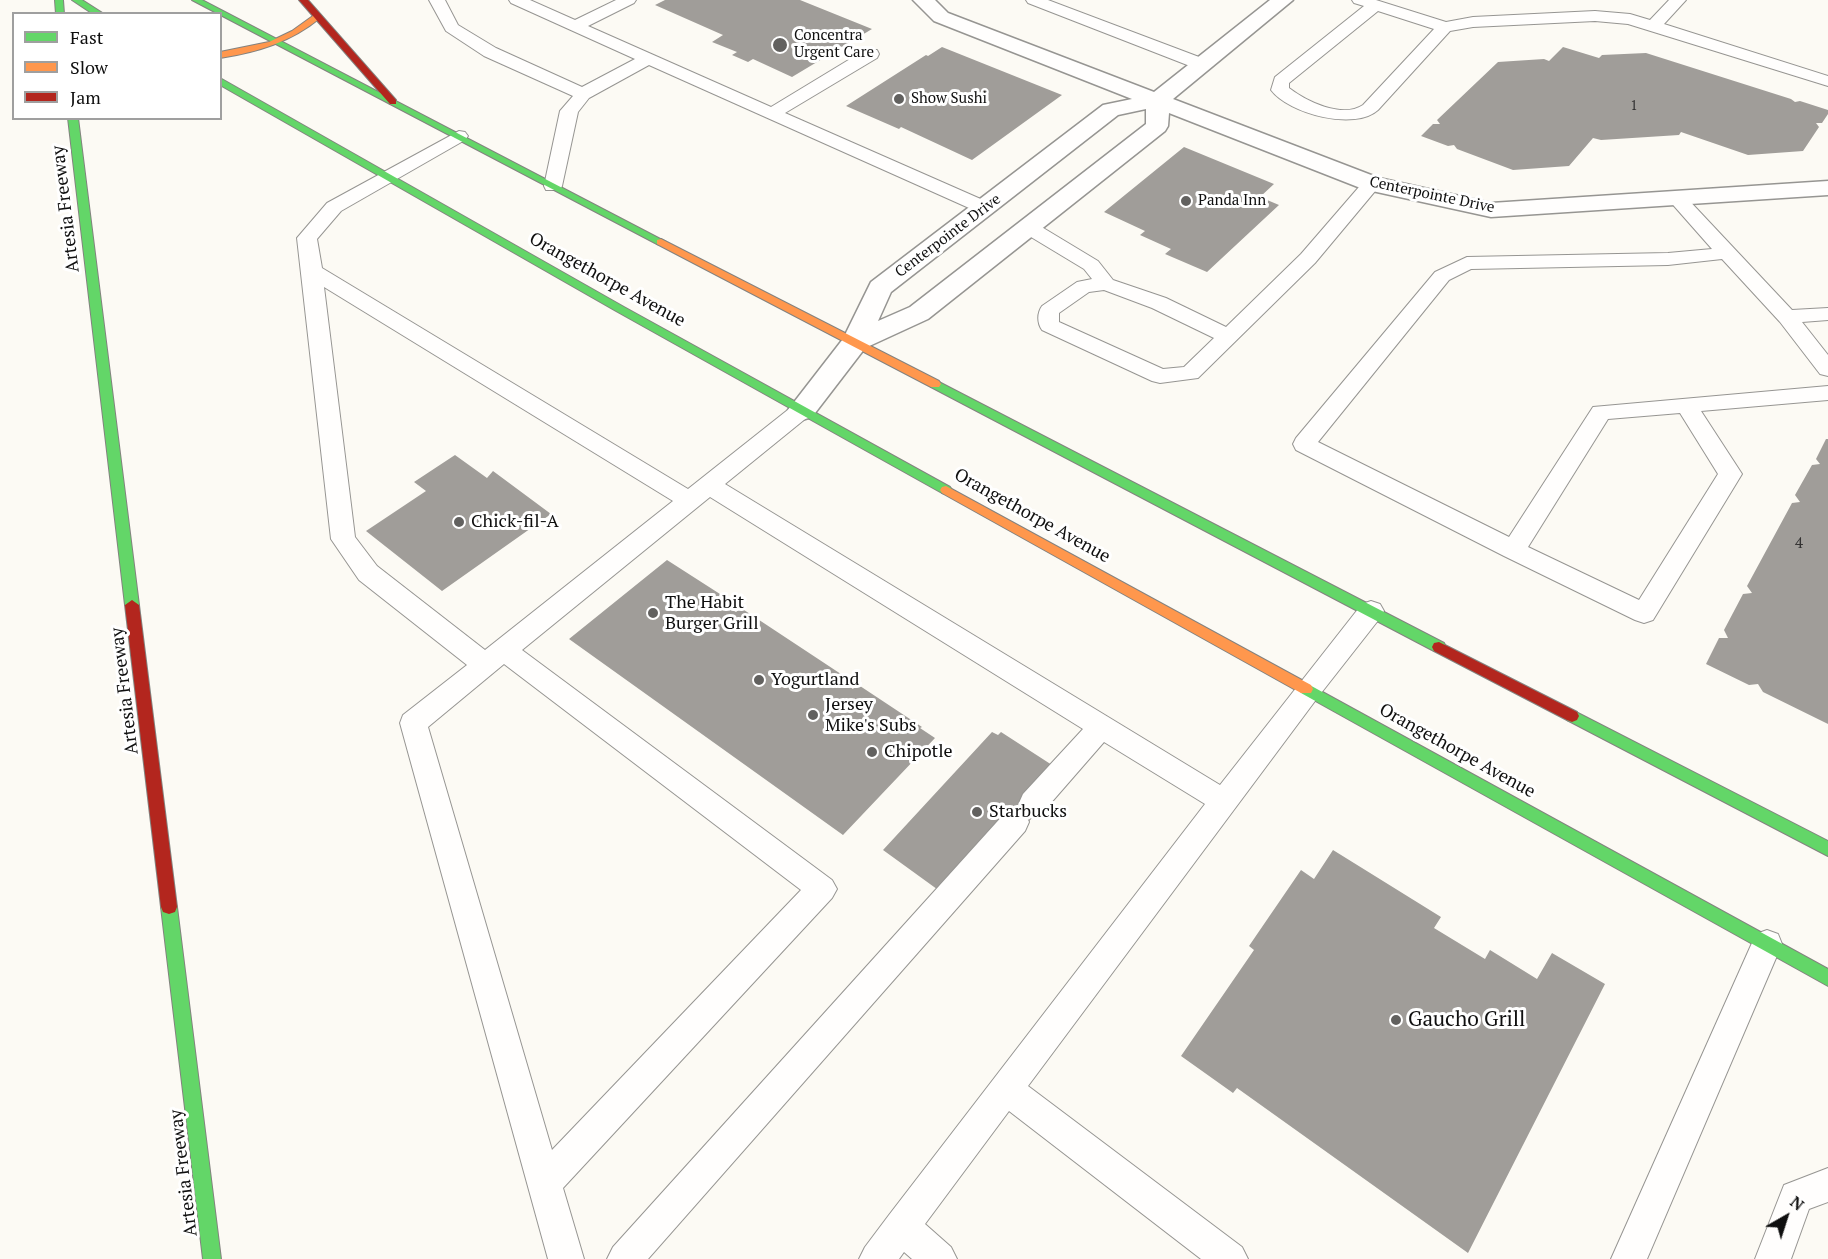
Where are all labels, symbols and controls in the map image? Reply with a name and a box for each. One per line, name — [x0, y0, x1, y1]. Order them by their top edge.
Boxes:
legend — [12, 12, 222, 120]
text: Fast — [70, 25, 103, 49]
place label: Concentra Urgent Care — [794, 27, 874, 62]
marker: Concentra Urgent Care — [771, 36, 789, 54]
text: Slow — [70, 55, 108, 79]
text: Jam — [70, 85, 101, 109]
place label: Show Sushi — [911, 90, 987, 108]
marker: Show Sushi — [892, 92, 906, 106]
house number: 1 — [1630, 98, 1638, 114]
street label: Artesia Freeway — [47, 144, 85, 274]
street label: Centerpointe Drive — [1368, 173, 1496, 217]
street label: Centerpointe Drive — [892, 190, 1004, 282]
place label: Panda Inn — [1198, 192, 1266, 210]
marker: Panda Inn — [1179, 194, 1193, 208]
street label: Orangethorpe Avenue — [525, 228, 689, 332]
street label: Orangethorpe Avenue — [950, 464, 1114, 568]
place label: Chick-fil-A — [471, 511, 559, 533]
marker: Chick-fil-A — [452, 515, 466, 529]
house number: 4 — [1795, 535, 1803, 553]
place label: The Habit Burger Grill — [665, 592, 759, 634]
marker: The Habit Burger Grill — [646, 606, 660, 620]
street label: Artesia Freeway — [106, 626, 144, 756]
place label: Yogurtland — [771, 669, 859, 691]
marker: Yogurtland — [752, 673, 766, 687]
place label: Jersey Mike's Subs — [825, 694, 917, 736]
street label: Orangethorpe Avenue — [1375, 699, 1539, 803]
marker: Jersey Mike's Subs — [806, 708, 820, 722]
place label: Chipotle — [884, 741, 953, 763]
marker: Chipotle — [865, 745, 879, 759]
place label: Starbucks — [989, 801, 1067, 823]
marker: Starbucks — [970, 805, 984, 819]
place label: Gaucho Grill — [1408, 1007, 1525, 1033]
marker: Gaucho Grill — [1389, 1013, 1403, 1027]
street label: Artesia Freeway — [165, 1108, 203, 1238]
north arrow — [1756, 1187, 1816, 1247]
text: N — [1786, 1191, 1809, 1215]

